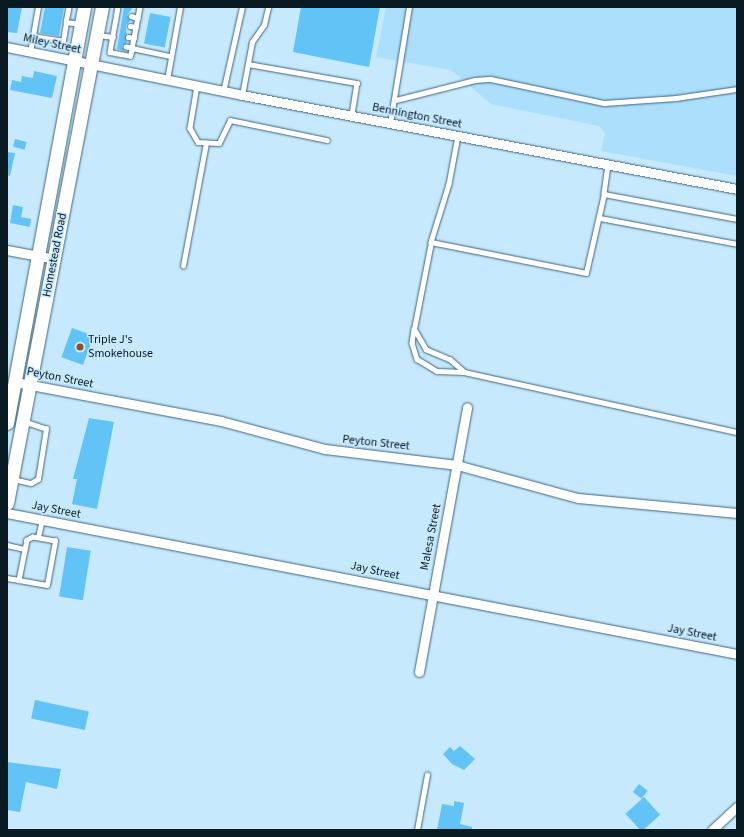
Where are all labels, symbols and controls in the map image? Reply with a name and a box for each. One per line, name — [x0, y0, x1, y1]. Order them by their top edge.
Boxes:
street label: Miley Street — [22, 31, 82, 57]
street label: Bennington Street — [371, 100, 463, 132]
street label: Homestead Road — [40, 212, 70, 298]
place label: Triple J's Smokehouse — [88, 333, 153, 361]
marker: Triple J's Smokehouse — [75, 342, 85, 352]
street label: Peyton Street — [25, 364, 95, 392]
street label: Peyton Street — [342, 432, 410, 454]
street label: Jay Street — [30, 498, 82, 522]
street label: Malesa Street — [418, 503, 444, 571]
street label: Jay Street — [349, 559, 401, 583]
street label: Jay Street — [666, 621, 718, 645]

